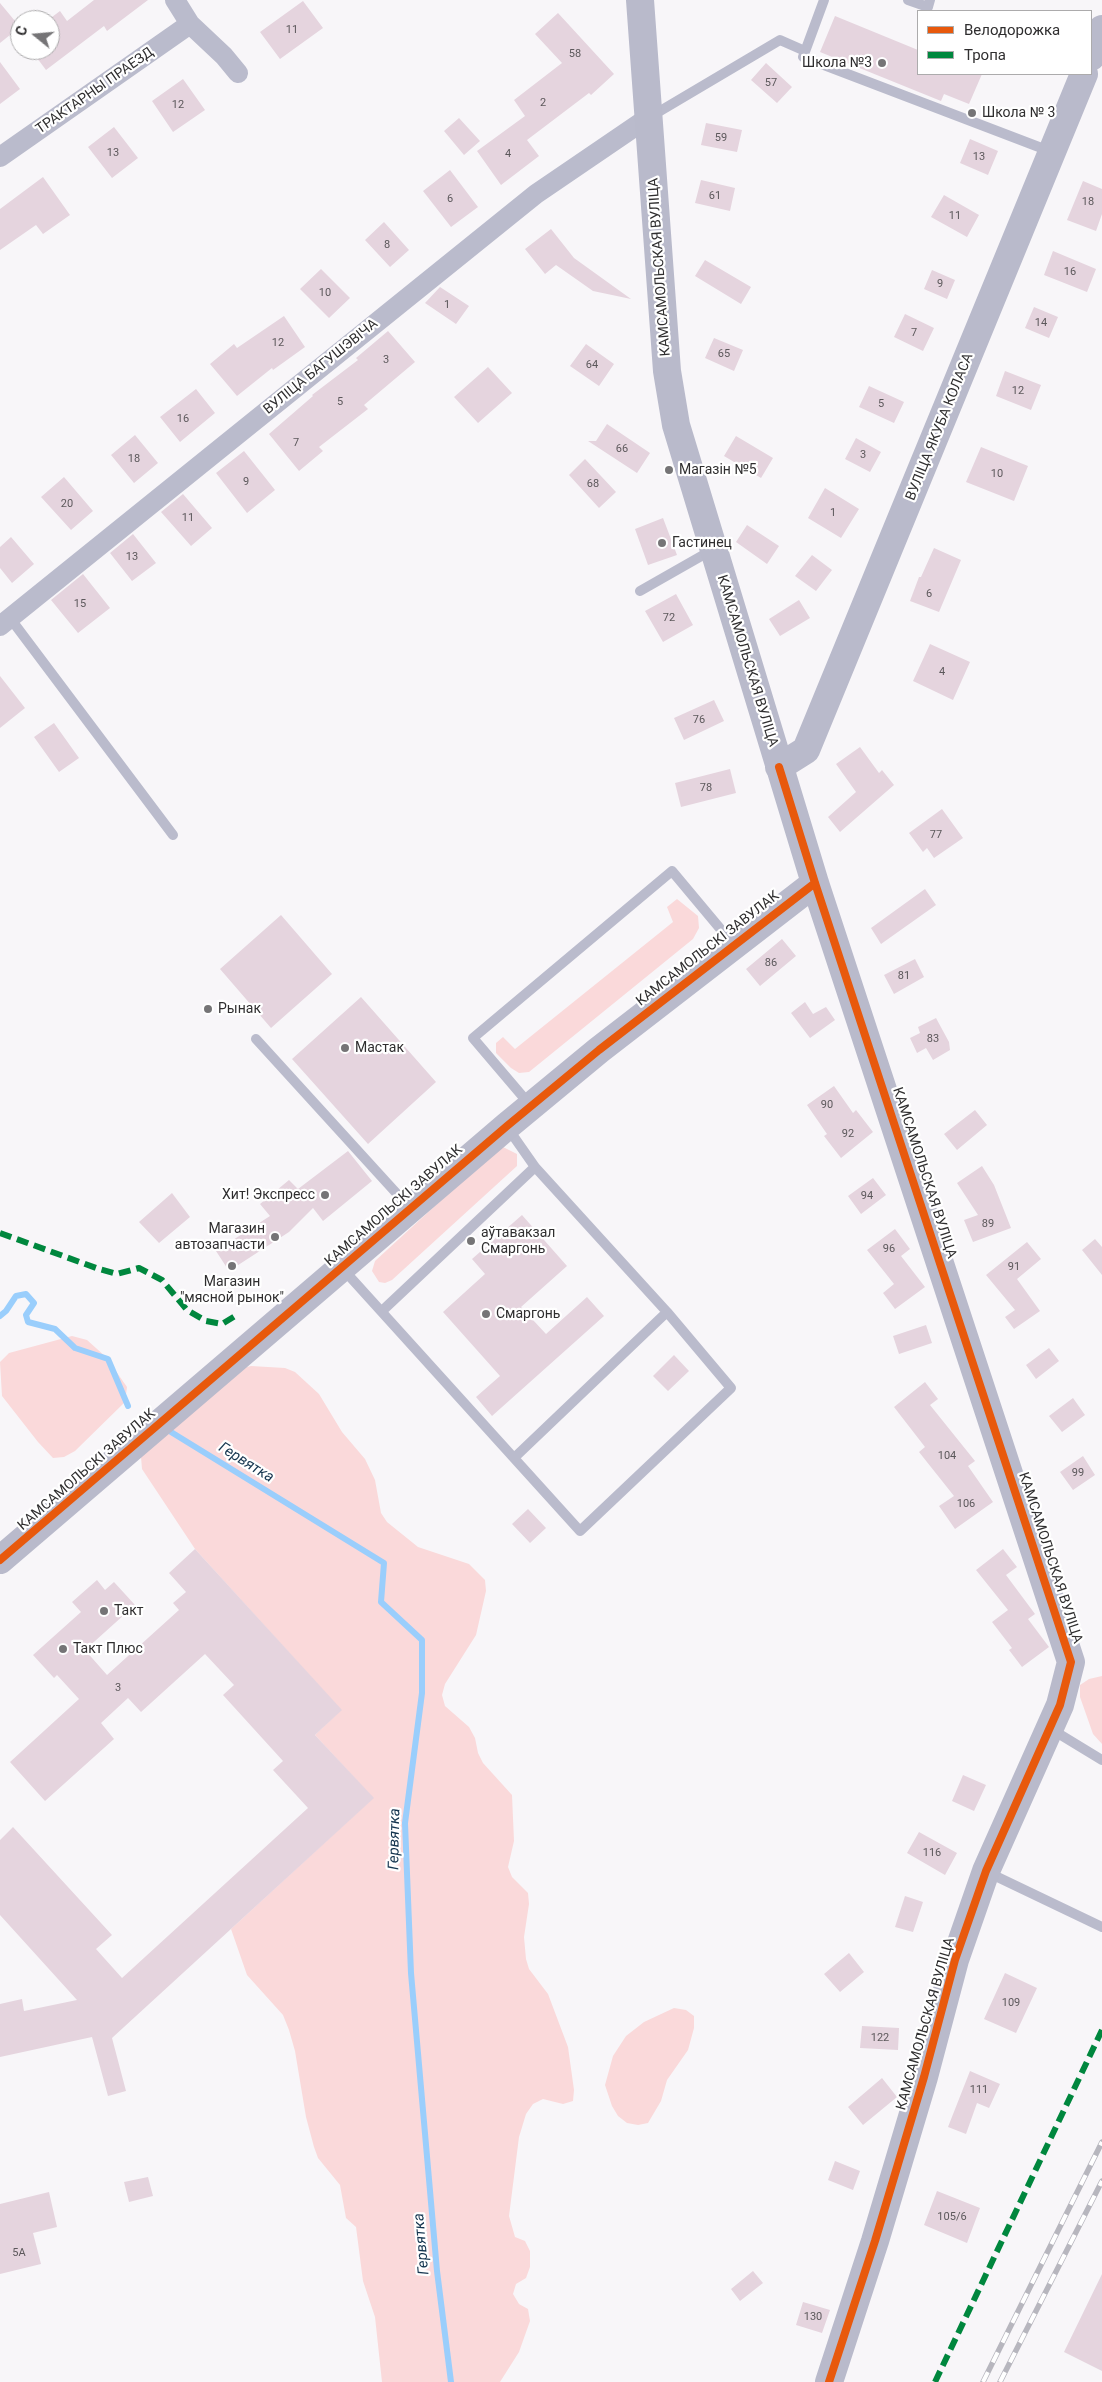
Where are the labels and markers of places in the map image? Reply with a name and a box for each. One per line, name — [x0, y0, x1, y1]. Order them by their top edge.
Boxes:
place label: Школа №3 — [802, 55, 872, 71]
marker: Школа №3 — [876, 57, 888, 69]
place label: Школа № 3 — [982, 105, 1055, 121]
marker: Школа № 3 — [966, 107, 978, 119]
place label: Магазін №5 — [679, 462, 757, 478]
marker: Магазін №5 — [663, 464, 675, 476]
place label: Гастинец — [672, 535, 732, 551]
marker: Гастинец — [656, 537, 668, 549]
place label: Рынак — [218, 1001, 261, 1017]
marker: Рынак — [202, 1003, 214, 1015]
place label: Мастак — [355, 1040, 404, 1056]
marker: Мастак — [339, 1042, 351, 1054]
place label: Хит! Экспресс — [222, 1187, 315, 1203]
marker: Хит! Экспресс — [319, 1189, 331, 1201]
place label: Магазин автозапчасти — [175, 1221, 265, 1254]
place label: аўтавакзал Смаргонь — [481, 1225, 555, 1258]
marker: Магазин автозапчасти — [269, 1231, 281, 1243]
marker: аўтавакзал Смаргонь — [465, 1235, 477, 1247]
marker: Магазин "мясной рынок" — [226, 1260, 238, 1272]
place label: Магазин "мясной рынок" — [180, 1274, 284, 1306]
place label: Смаргонь — [496, 1306, 560, 1322]
marker: Смаргонь — [480, 1308, 492, 1320]
place label: Такт — [114, 1603, 143, 1619]
marker: Такт — [98, 1605, 110, 1617]
place label: Такт Плюс — [73, 1641, 143, 1657]
marker: Такт Плюс — [57, 1643, 69, 1655]

